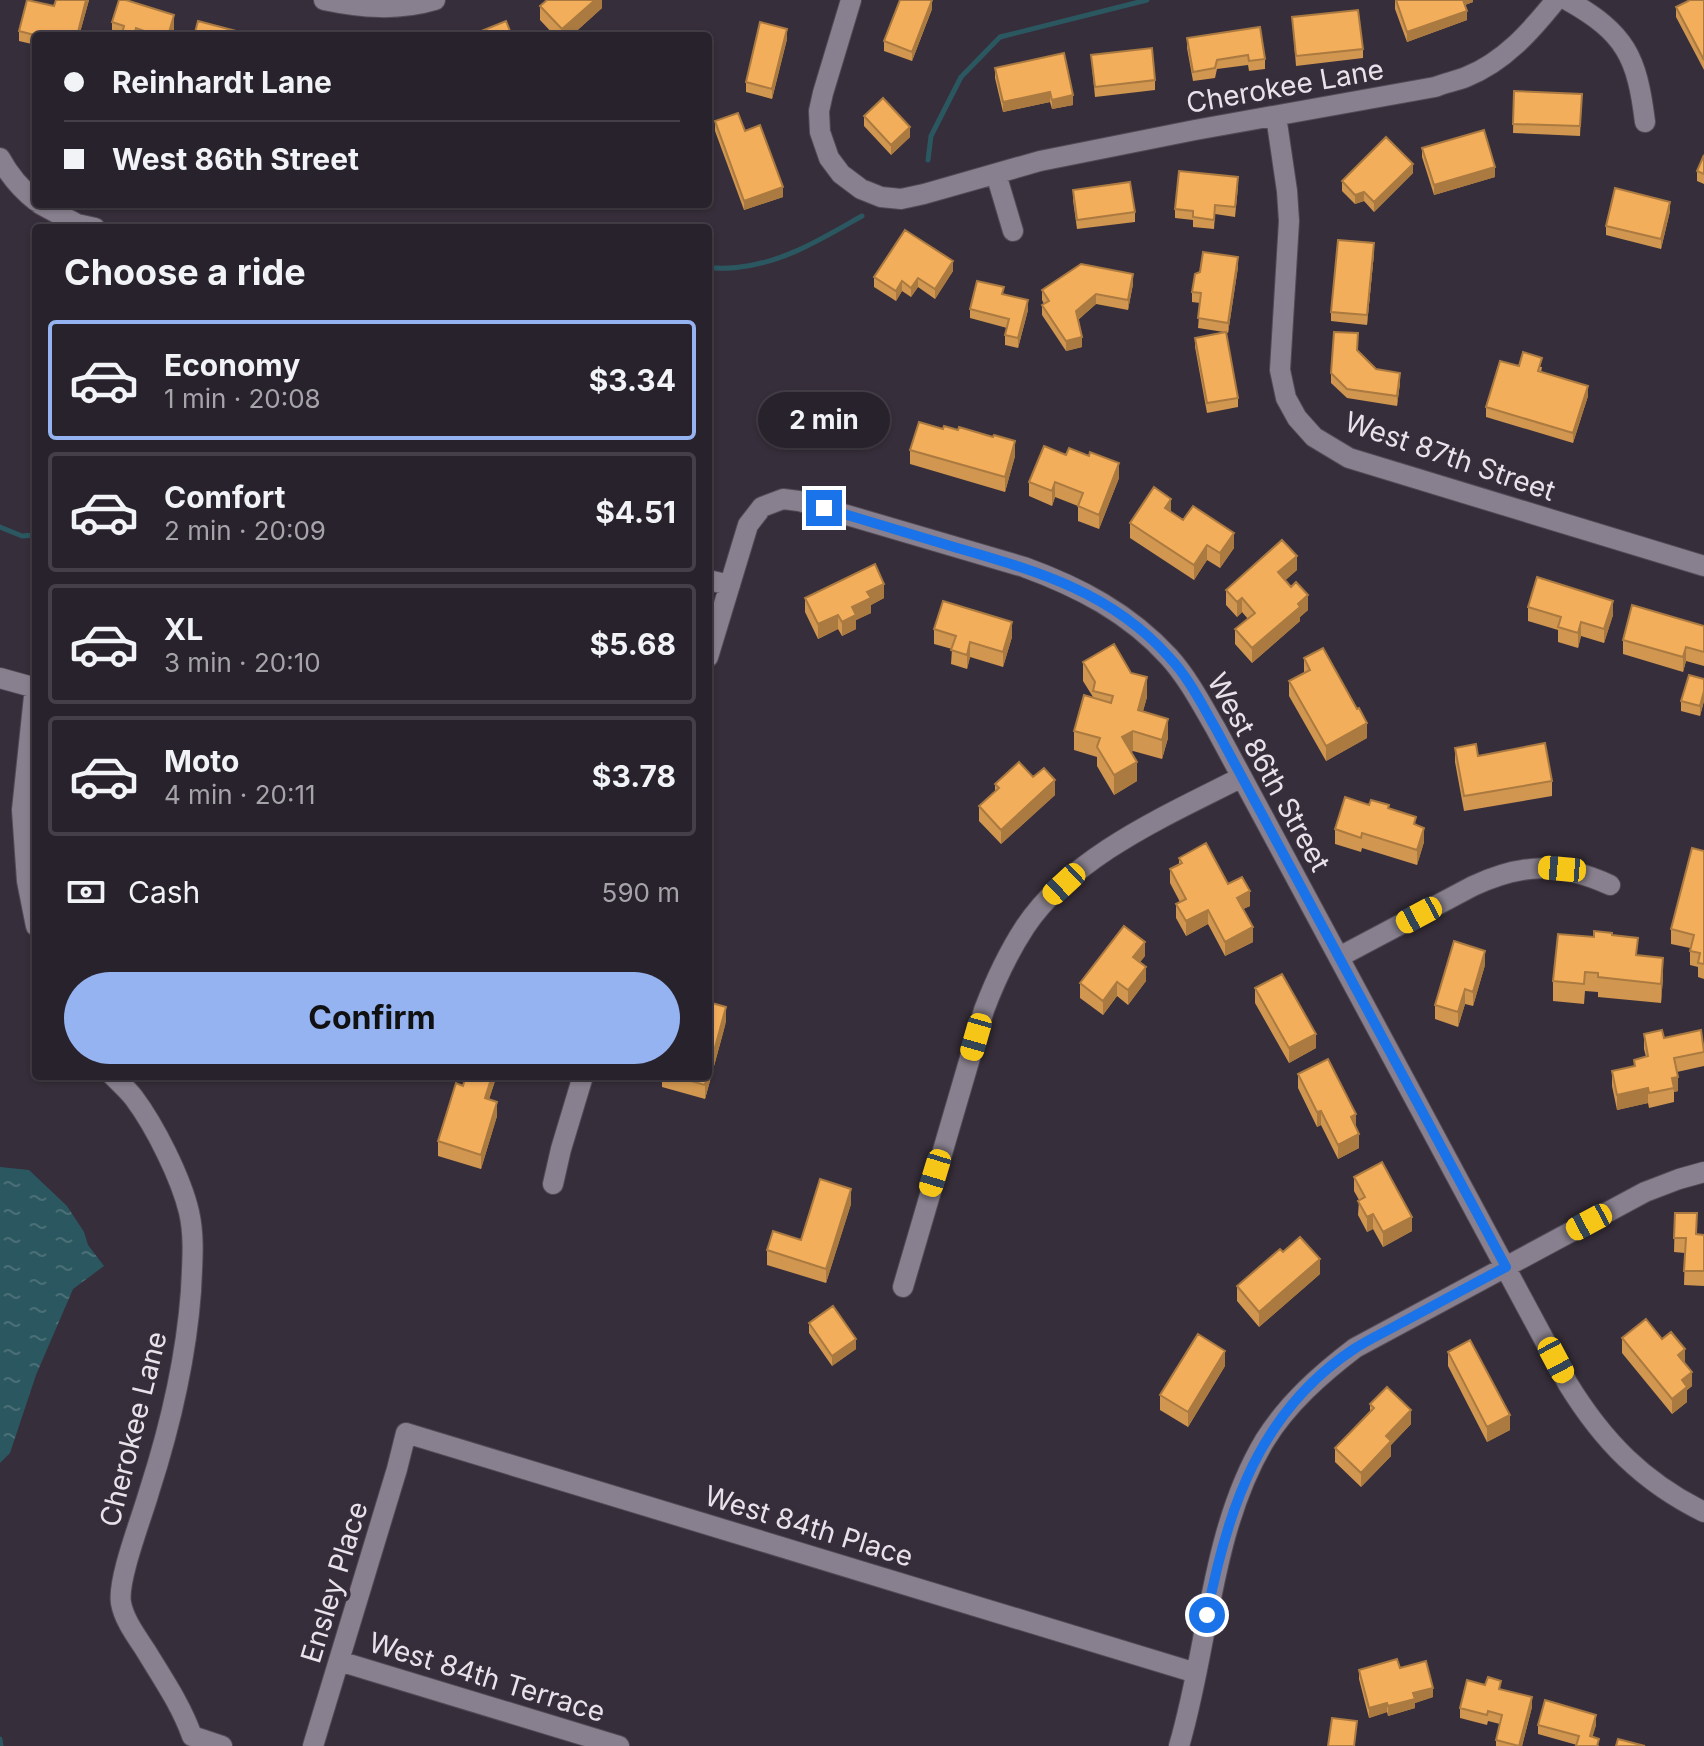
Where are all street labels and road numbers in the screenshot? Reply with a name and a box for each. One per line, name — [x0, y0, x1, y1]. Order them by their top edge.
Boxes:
street label: Cherokee Lane — [1184, 52, 1386, 120]
street label: West 87th Street — [1340, 404, 1560, 508]
street label: West 86th Street — [1200, 667, 1338, 877]
street label: Cherokee Lane — [92, 1328, 174, 1530]
street label: West 84th Place — [701, 1478, 917, 1574]
street label: Ensley Place — [293, 1497, 375, 1667]
street label: West 84th Terrace — [365, 1625, 609, 1729]

